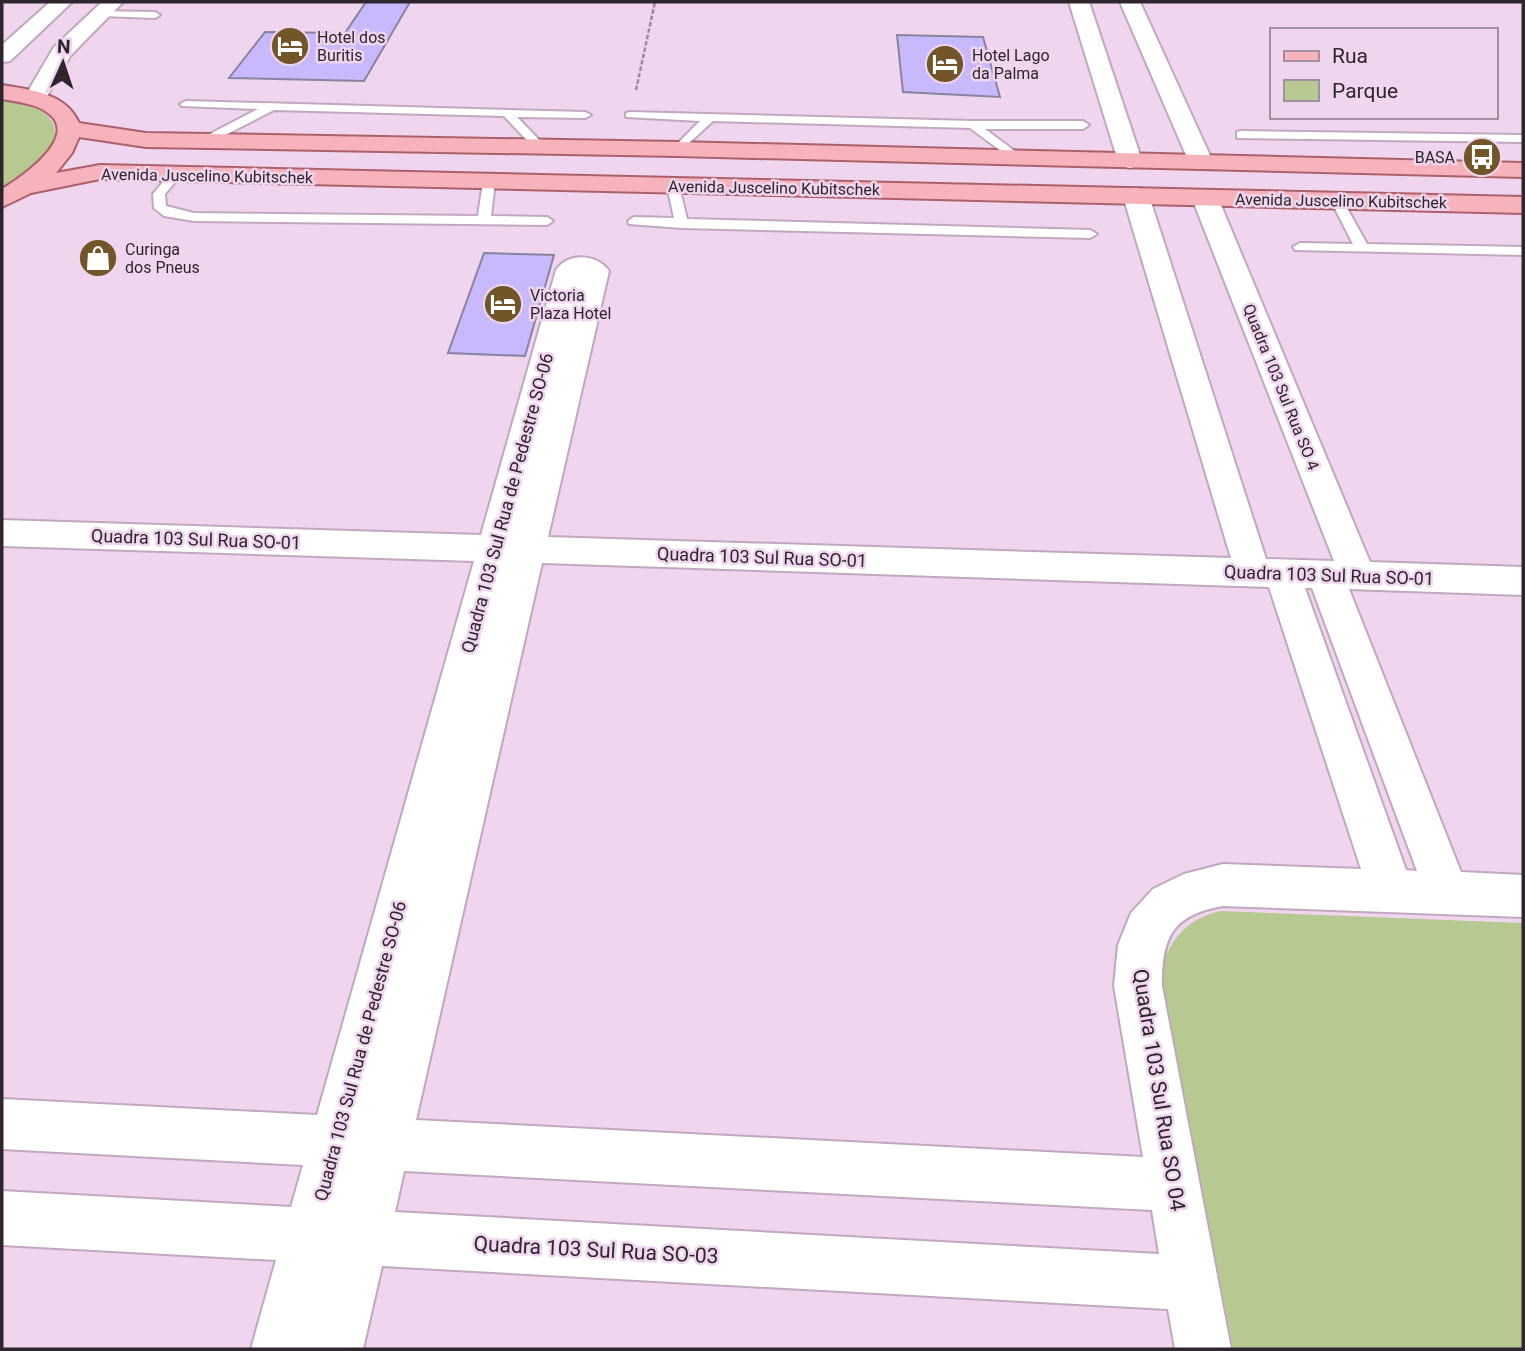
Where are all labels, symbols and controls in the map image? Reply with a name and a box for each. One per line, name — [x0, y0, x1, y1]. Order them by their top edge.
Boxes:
hotel icon: Hotel dos Buritis — [269, 25, 311, 67]
north arrow — [28, 28, 98, 98]
place label: Hotel dos Buritis — [317, 28, 386, 65]
legend — [1270, 28, 1497, 119]
text: N — [57, 35, 71, 58]
hotel icon: Hotel Lago da Palma — [924, 43, 966, 85]
text: Rua — [1332, 44, 1368, 68]
place label: Hotel Lago da Palma — [972, 46, 1050, 83]
text: Parque — [1332, 79, 1398, 103]
bus stop icon: BASA — [1461, 136, 1503, 178]
place label: BASA — [1415, 148, 1456, 167]
street label: Avenida Juscelino Kubitschek — [101, 165, 314, 187]
street label: Avenida Juscelino Kubitschek — [668, 177, 881, 199]
street label: Avenida Juscelino Kubitschek — [1235, 190, 1448, 212]
shop icon: Curinga dos Pneus — [77, 237, 119, 279]
place label: Curinga dos Pneus — [125, 240, 200, 277]
hotel icon: Victoria Plaza Hotel — [482, 283, 524, 325]
place label: Victoria Plaza Hotel — [530, 286, 611, 323]
street label: Quadra 103 Sul Rua SO 4 — [1239, 301, 1323, 473]
street label: Quadra 103 Sul Rua de Pedestre SO-06 — [457, 351, 557, 655]
street label: Quadra 103 Sul Rua SO-01 — [91, 525, 301, 553]
street label: Quadra 103 Sul Rua SO-01 — [657, 543, 867, 571]
street label: Quadra 103 Sul Rua SO-01 — [1224, 561, 1434, 589]
street label: Quadra 103 Sul Rua de Pedestre SO-06 — [310, 899, 410, 1203]
street label: Quadra 103 Sul Rua SO 04 — [1128, 967, 1190, 1213]
street label: Quadra 103 Sul Rua SO-03 — [473, 1232, 719, 1268]

